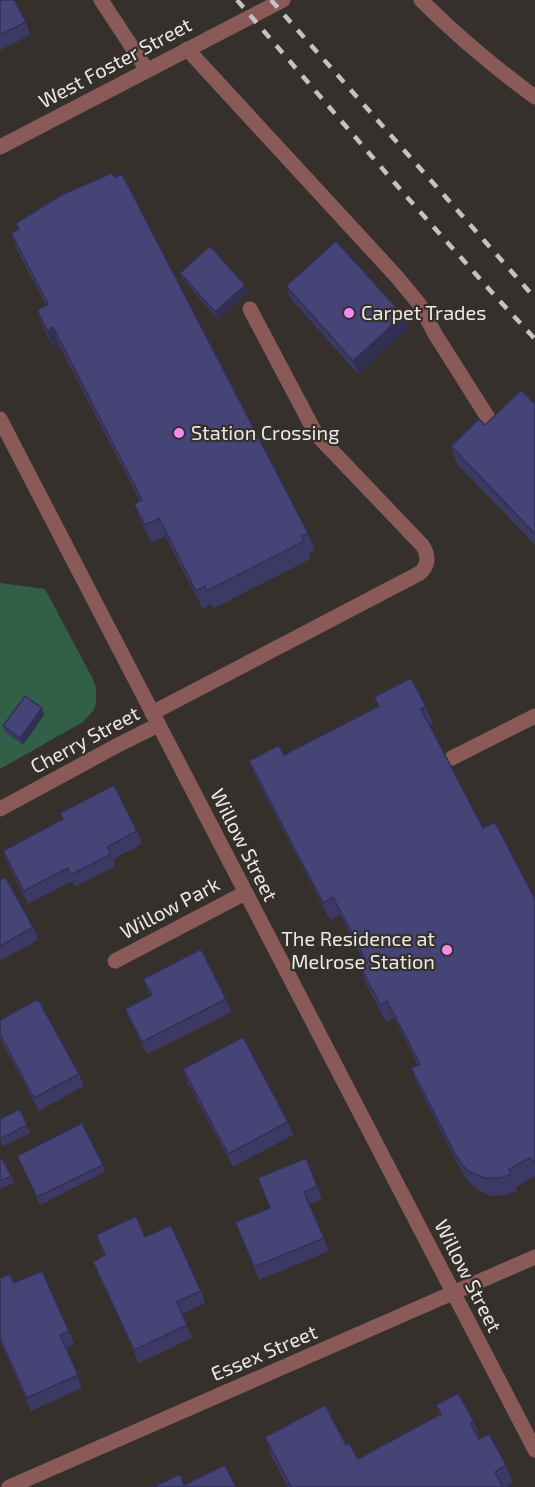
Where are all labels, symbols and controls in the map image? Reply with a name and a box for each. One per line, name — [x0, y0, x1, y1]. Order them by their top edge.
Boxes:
street label: West Foster Street — [34, 12, 195, 113]
place label: Carpet Trades — [361, 300, 486, 324]
marker: Carpet Trades — [342, 306, 356, 320]
place label: Station Crossing — [191, 420, 339, 444]
marker: Station Crossing — [172, 426, 186, 440]
street label: Cherry Street — [26, 700, 143, 778]
street label: Willow Street — [206, 784, 284, 905]
street label: Willow Park — [116, 871, 223, 943]
place label: The Residence at Melrose Station — [281, 926, 435, 973]
marker: The Residence at Melrose Station — [440, 943, 454, 957]
street label: Willow Street — [430, 1215, 508, 1336]
street label: Essex Street — [207, 1319, 321, 1385]

